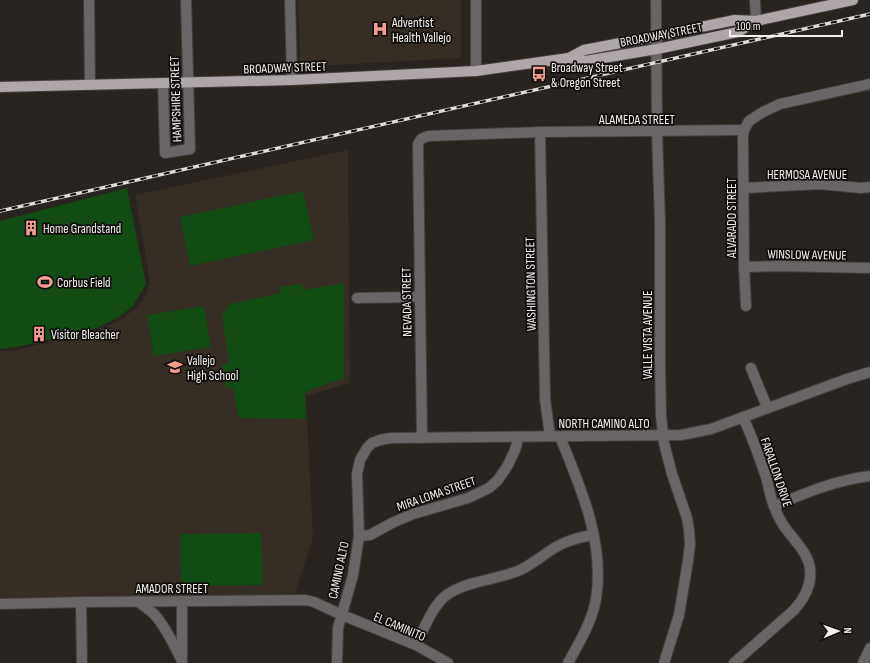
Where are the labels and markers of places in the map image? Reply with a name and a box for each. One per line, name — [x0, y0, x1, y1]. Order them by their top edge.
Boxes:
place label: Adventist Health Vallejo — [391, 15, 451, 46]
hospital icon: Adventist Health Vallejo — [371, 20, 389, 38]
place label: Broadway Street & Oregon Street — [551, 60, 623, 91]
bus stop icon: Broadway Street & Oregon Street — [530, 65, 548, 83]
building icon: Home Grandstand — [22, 219, 40, 237]
place label: Home Grandstand — [43, 221, 121, 237]
sports icon: Corbus Field — [36, 273, 54, 291]
place label: Corbus Field — [57, 275, 110, 291]
building icon: Visitor Bleacher — [30, 325, 48, 343]
place label: Visitor Bleacher — [51, 327, 120, 343]
place label: Vallejo High School — [187, 353, 238, 384]
school or university icon: Vallejo High School — [166, 358, 184, 376]

